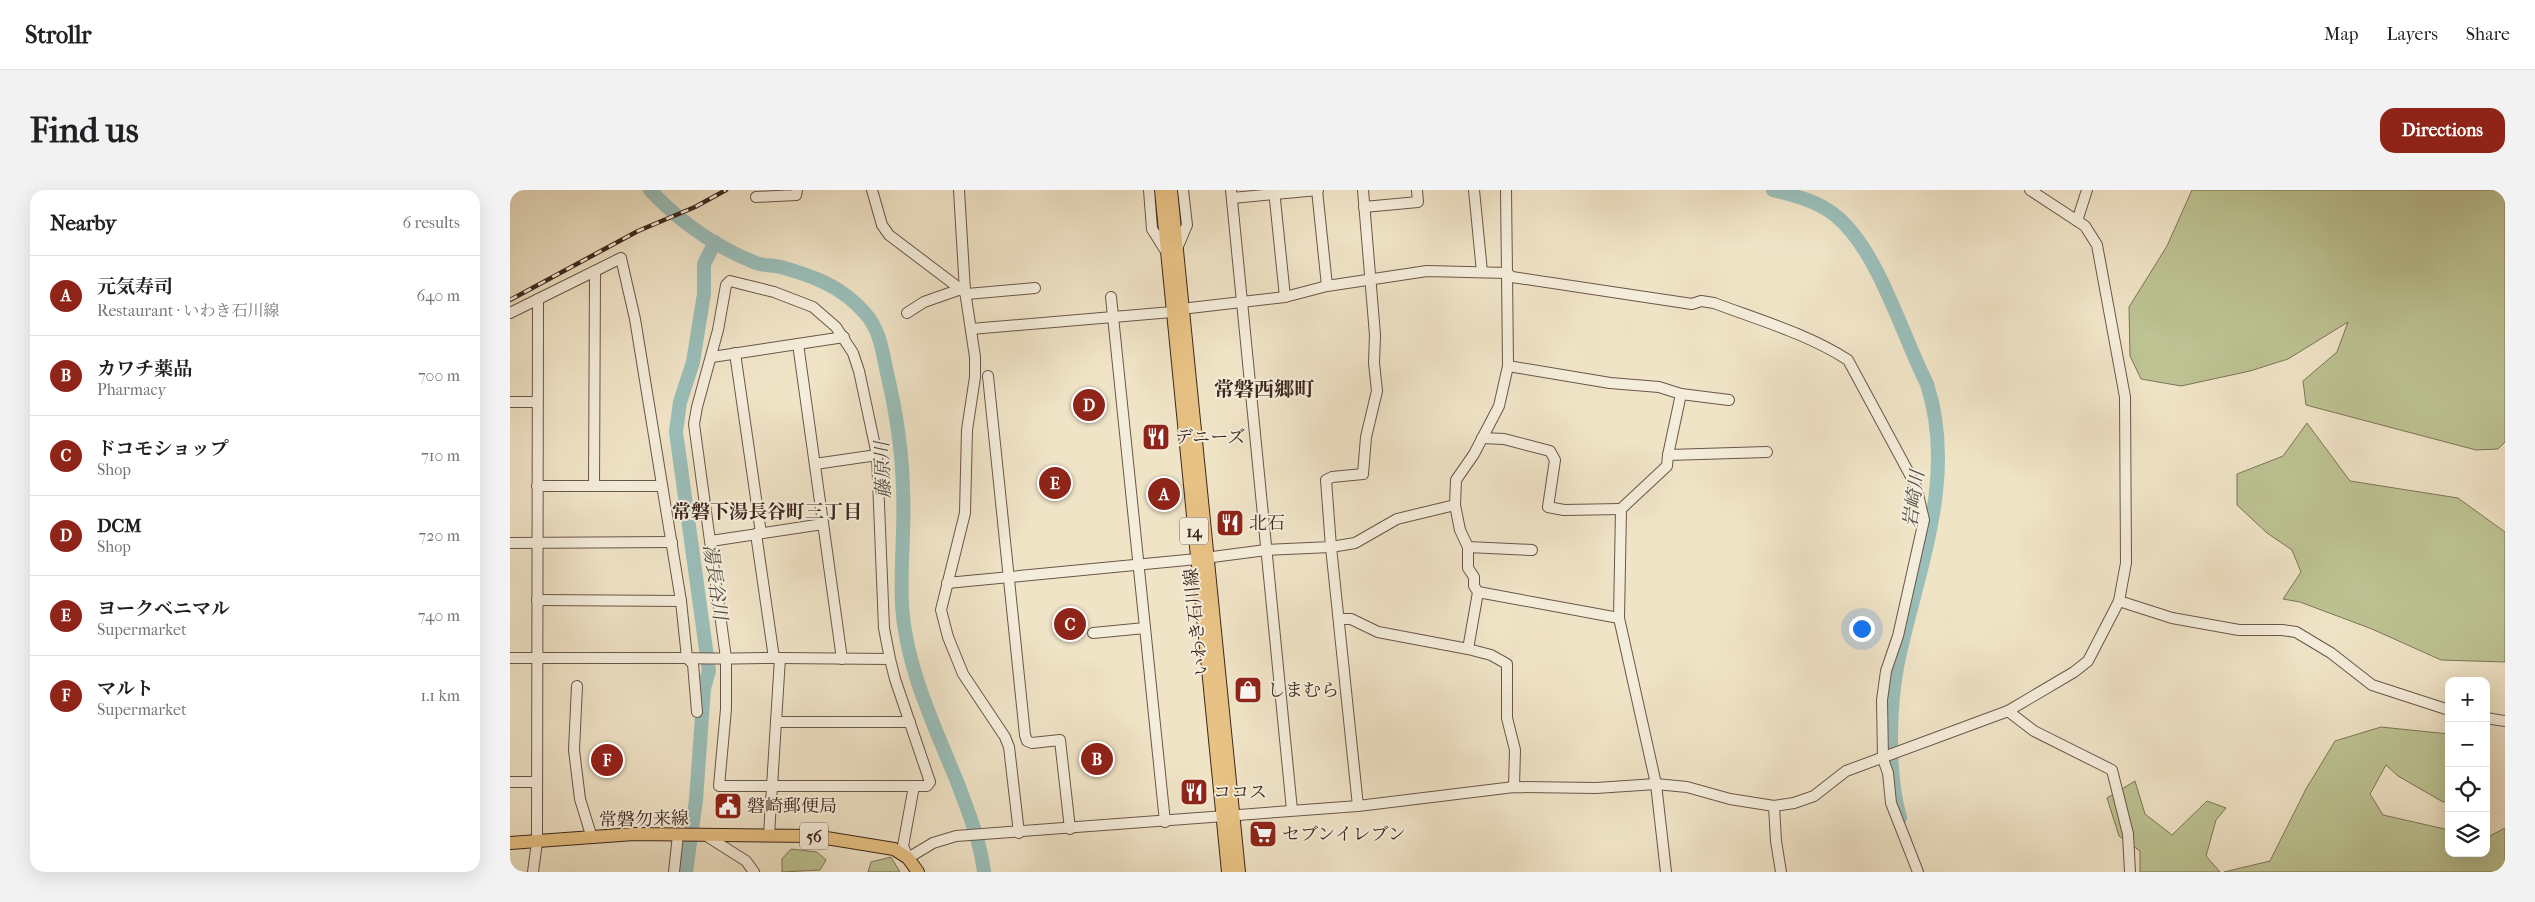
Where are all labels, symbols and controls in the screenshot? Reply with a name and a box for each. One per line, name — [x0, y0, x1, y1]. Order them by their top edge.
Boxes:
text: Strollr — [25, 21, 92, 49]
text: Map — [2324, 24, 2358, 45]
text: Layers — [2386, 24, 2438, 45]
text: Share — [2466, 24, 2510, 45]
button: Directions — [2380, 108, 2505, 153]
text: Find us — [30, 110, 139, 151]
text: Nearby — [50, 211, 116, 235]
text: 6 results — [402, 213, 460, 232]
text: 元気寿司 — [97, 276, 173, 298]
text: A — [61, 286, 71, 305]
text: 640 m — [416, 286, 460, 305]
text: Restaurant · いわき石川線 — [97, 301, 280, 320]
text: カワチ薬品 — [97, 358, 192, 380]
text: B — [61, 366, 71, 385]
text: 700 m — [418, 366, 460, 385]
district label: 常磐西郷町 — [1214, 378, 1315, 401]
text: Pharmacy — [97, 380, 166, 399]
pin: D — [1073, 386, 1105, 424]
restaurant icon: デニーズ — [1141, 422, 1171, 452]
place label: デニーズ — [1175, 427, 1245, 448]
text: ドコモショップ — [97, 438, 229, 460]
water label: 藤原川 — [871, 439, 895, 499]
text: C — [61, 446, 71, 465]
text: 710 m — [421, 446, 460, 465]
text: Shop — [97, 460, 131, 479]
pin: E — [1039, 464, 1071, 502]
water label: 岩崎川 — [1899, 467, 1929, 529]
pin: A — [1148, 475, 1180, 513]
district label: 常磐下湯長谷町三丁目 — [672, 501, 862, 523]
restaurant icon: 北石 — [1215, 508, 1245, 538]
place label: 北石 — [1249, 513, 1285, 534]
text: DCM — [97, 515, 142, 537]
road number: 14 — [1180, 518, 1208, 544]
text: D — [60, 526, 72, 545]
text: 720 m — [419, 526, 460, 545]
text: Shop — [97, 537, 131, 556]
water label: 湯長谷川 — [699, 543, 731, 623]
street label: いわき石川線 — [1180, 567, 1213, 677]
text: ヨークベニマル — [97, 598, 230, 620]
pin: C — [1054, 605, 1086, 643]
text: E — [61, 606, 71, 625]
text: 740 m — [418, 606, 460, 625]
your location — [1849, 616, 1875, 642]
text: Supermarket — [97, 620, 187, 639]
shop icon: しまむら — [1233, 675, 1263, 705]
map controls — [2445, 677, 2490, 857]
button: + — [2445, 677, 2490, 722]
text: マルト — [97, 678, 154, 700]
place label: しまむら — [1267, 680, 1339, 701]
text: F — [62, 686, 70, 705]
text: 1.1 km — [421, 686, 460, 705]
text: Supermarket — [97, 700, 187, 719]
button: − — [2445, 722, 2490, 767]
pin: B — [1081, 740, 1113, 778]
pin: F — [591, 741, 623, 779]
button: locate — [2445, 767, 2490, 812]
restaurant icon: ココス — [1179, 777, 1209, 807]
place label: ココス — [1213, 782, 1267, 803]
public building icon: 磐崎郵便局 — [713, 791, 743, 821]
place label: 磐崎郵便局 — [747, 796, 837, 817]
street label: 常磐勿来線 — [599, 808, 689, 831]
button: layers — [2445, 812, 2490, 857]
supermarket icon: セブンイレブン — [1248, 819, 1278, 849]
road number: 56 — [800, 822, 828, 849]
place label: セブンイレブン — [1282, 824, 1406, 845]

